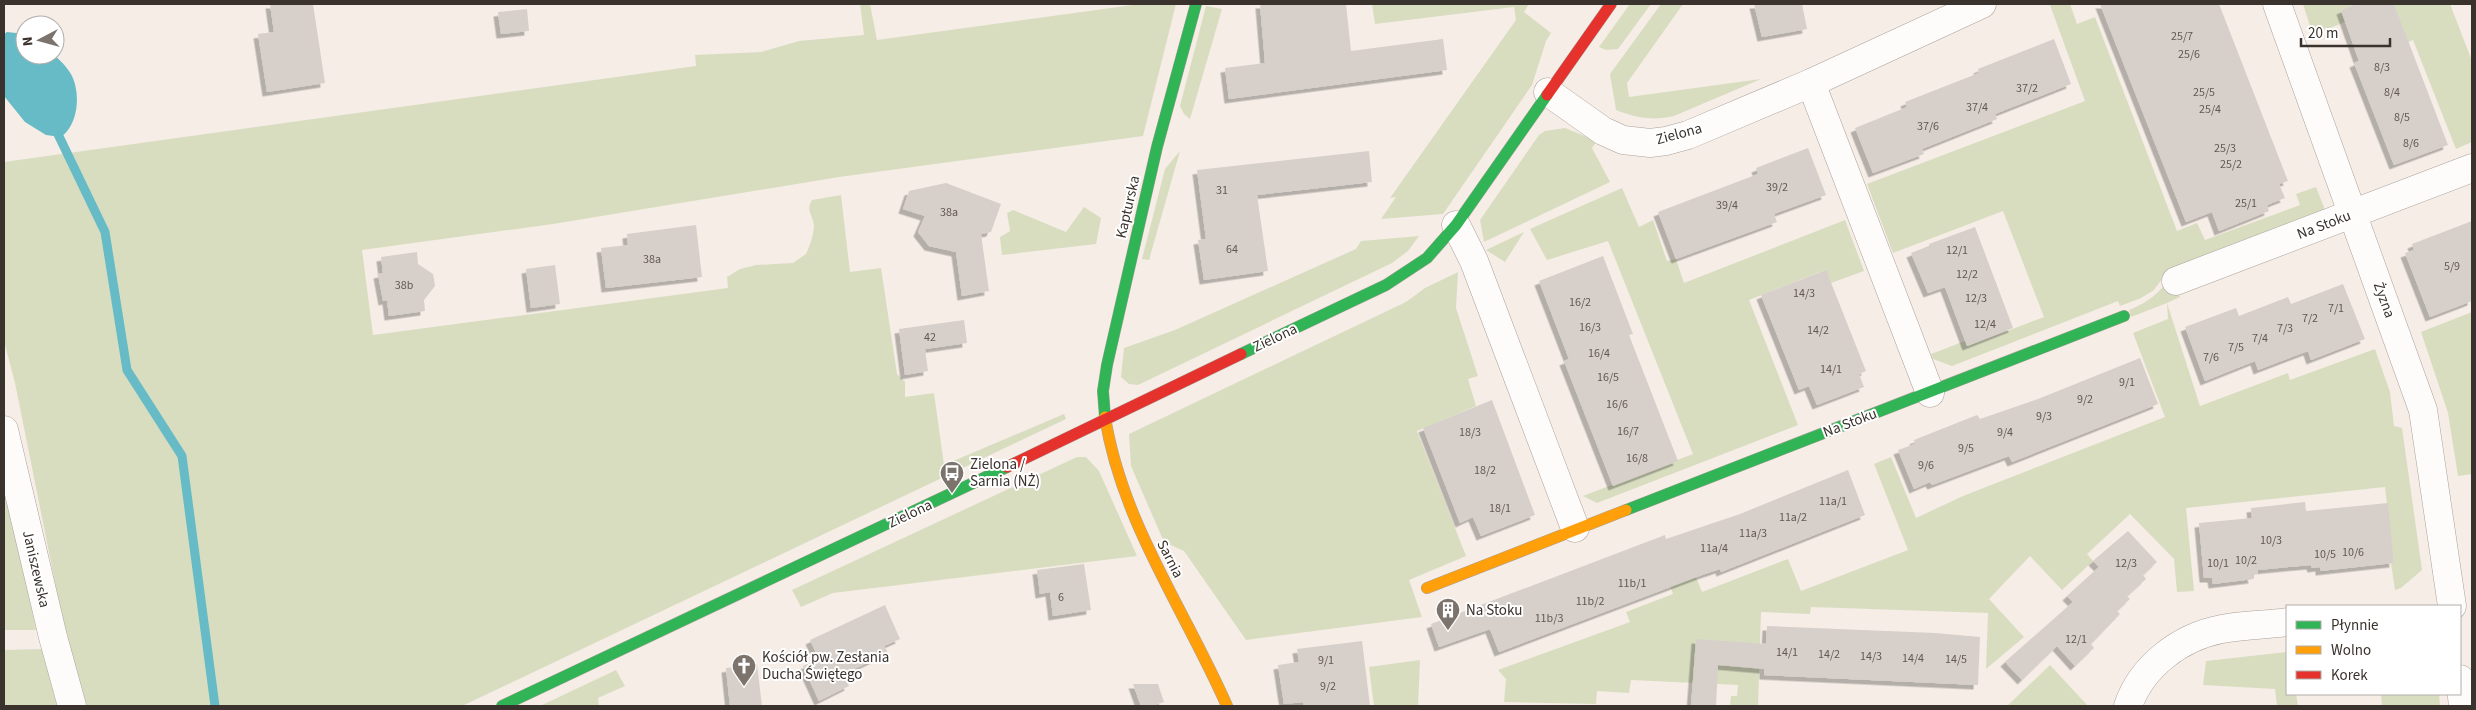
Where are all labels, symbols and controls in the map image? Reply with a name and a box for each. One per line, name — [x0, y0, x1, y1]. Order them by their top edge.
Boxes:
north arrow — [15, 15, 65, 65]
scale bar — [2301, 15, 2390, 47]
text: 20 m — [2308, 23, 2338, 44]
house number: 25/7 — [2171, 28, 2193, 45]
text: N — [18, 36, 38, 47]
house number: 25/6 — [2178, 46, 2200, 63]
house number: 8/3 — [2374, 59, 2390, 76]
house number: 37/2 — [2016, 80, 2038, 97]
house number: 25/5 — [2193, 84, 2215, 101]
house number: 8/4 — [2384, 84, 2400, 101]
house number: 37/4 — [1966, 99, 1988, 116]
house number: 25/4 — [2199, 101, 2221, 118]
house number: 8/5 — [2394, 109, 2410, 126]
street label: Zielona — [1654, 118, 1704, 150]
house number: 37/6 — [1917, 118, 1939, 135]
house number: 8/6 — [2403, 135, 2419, 152]
house number: 25/3 — [2214, 140, 2236, 157]
house number: 25/2 — [2220, 156, 2242, 173]
street label: Kapturska — [1111, 174, 1145, 240]
house number: 39/2 — [1766, 179, 1788, 196]
house number: 31 — [1216, 182, 1228, 199]
house number: 25/1 — [2235, 195, 2257, 212]
house number: 39/4 — [1716, 197, 1738, 214]
house number: 38a — [940, 204, 958, 221]
street label: Na Stoku — [2294, 205, 2354, 245]
house number: 64 — [1226, 241, 1238, 258]
house number: 12/1 — [1946, 242, 1968, 259]
house number: 38a — [643, 251, 661, 268]
house number: 5/9 — [2444, 258, 2460, 275]
house number: 12/2 — [1956, 266, 1978, 283]
house number: 38b — [395, 277, 414, 294]
street label: Żyzna — [2368, 279, 2400, 321]
house number: 14/3 — [1793, 285, 1815, 302]
house number: 12/3 — [1965, 290, 1987, 307]
house number: 16/2 — [1569, 294, 1591, 311]
house number: 7/1 — [2328, 300, 2344, 317]
house number: 7/2 — [2302, 310, 2318, 327]
house number: 12/4 — [1974, 316, 1996, 333]
street label: Zielona — [1249, 319, 1301, 357]
house number: 16/3 — [1579, 319, 1601, 336]
house number: 7/3 — [2277, 320, 2293, 337]
house number: 14/2 — [1807, 322, 1829, 339]
house number: 42 — [924, 329, 936, 346]
house number: 7/4 — [2252, 330, 2268, 347]
house number: 7/5 — [2228, 339, 2244, 356]
house number: 16/4 — [1588, 345, 1610, 362]
house number: 7/6 — [2203, 349, 2219, 366]
house number: 14/1 — [1820, 361, 1842, 378]
house number: 16/5 — [1597, 369, 1619, 386]
house number: 9/1 — [2119, 374, 2135, 391]
house number: 9/2 — [2077, 391, 2093, 408]
house number: 16/6 — [1606, 396, 1628, 413]
street label: Na Stoku — [1820, 403, 1880, 443]
house number: 9/3 — [2036, 408, 2052, 425]
house number: 16/7 — [1617, 423, 1639, 440]
house number: 18/3 — [1459, 424, 1481, 441]
house number: 9/4 — [1997, 424, 2013, 441]
house number: 9/5 — [1958, 440, 1974, 457]
house number: 16/8 — [1626, 450, 1648, 467]
place label: Zielona / Sarnia (NŻ) — [970, 454, 1040, 492]
house number: 9/6 — [1918, 457, 1934, 474]
bus stop icon: Zielona / Sarnia (NŻ) — [939, 460, 965, 494]
house number: 18/2 — [1474, 462, 1496, 479]
house number: 11a/1 — [1819, 493, 1847, 510]
street label: Zielona — [884, 495, 936, 533]
house number: 18/1 — [1489, 500, 1511, 517]
house number: 11a/2 — [1779, 509, 1807, 526]
house number: 11a/3 — [1739, 525, 1767, 542]
street label: Janiszewska — [17, 528, 55, 610]
house number: 10/3 — [2260, 532, 2282, 549]
street label: Sarnia — [1152, 536, 1188, 582]
house number: 11a/4 — [1700, 540, 1728, 557]
house number: 10/6 — [2342, 544, 2364, 561]
house number: 10/5 — [2314, 546, 2336, 563]
house number: 10/2 — [2235, 552, 2257, 569]
house number: 12/3 — [2115, 555, 2137, 572]
house number: 10/1 — [2207, 555, 2229, 572]
house number: 11b/1 — [1618, 575, 1646, 592]
house number: 6 — [1058, 589, 1064, 606]
house number: 11b/2 — [1576, 593, 1604, 610]
building icon: Na Stoku — [1435, 597, 1461, 631]
place label: Na Stoku — [1466, 600, 1522, 621]
legend — [2286, 605, 2461, 695]
house number: 11b/3 — [1535, 610, 1563, 627]
text: Płynnie — [2331, 615, 2379, 636]
house number: 12/1 — [2065, 631, 2087, 648]
text: Wolno — [2331, 640, 2371, 661]
house number: 14/1 — [1776, 644, 1798, 661]
house number: 14/2 — [1818, 646, 1840, 663]
place label: Kościół pw. Zesłania Ducha Świętego — [762, 647, 889, 685]
house number: 14/3 — [1860, 648, 1882, 665]
house number: 14/4 — [1902, 650, 1924, 667]
house number: 14/5 — [1945, 651, 1967, 668]
house number: 9/1 — [1318, 652, 1334, 669]
church icon: Kościół pw. Zesłania Ducha Świętego — [731, 653, 757, 687]
text: Korek — [2331, 665, 2368, 686]
house number: 9/2 — [1320, 678, 1336, 695]

